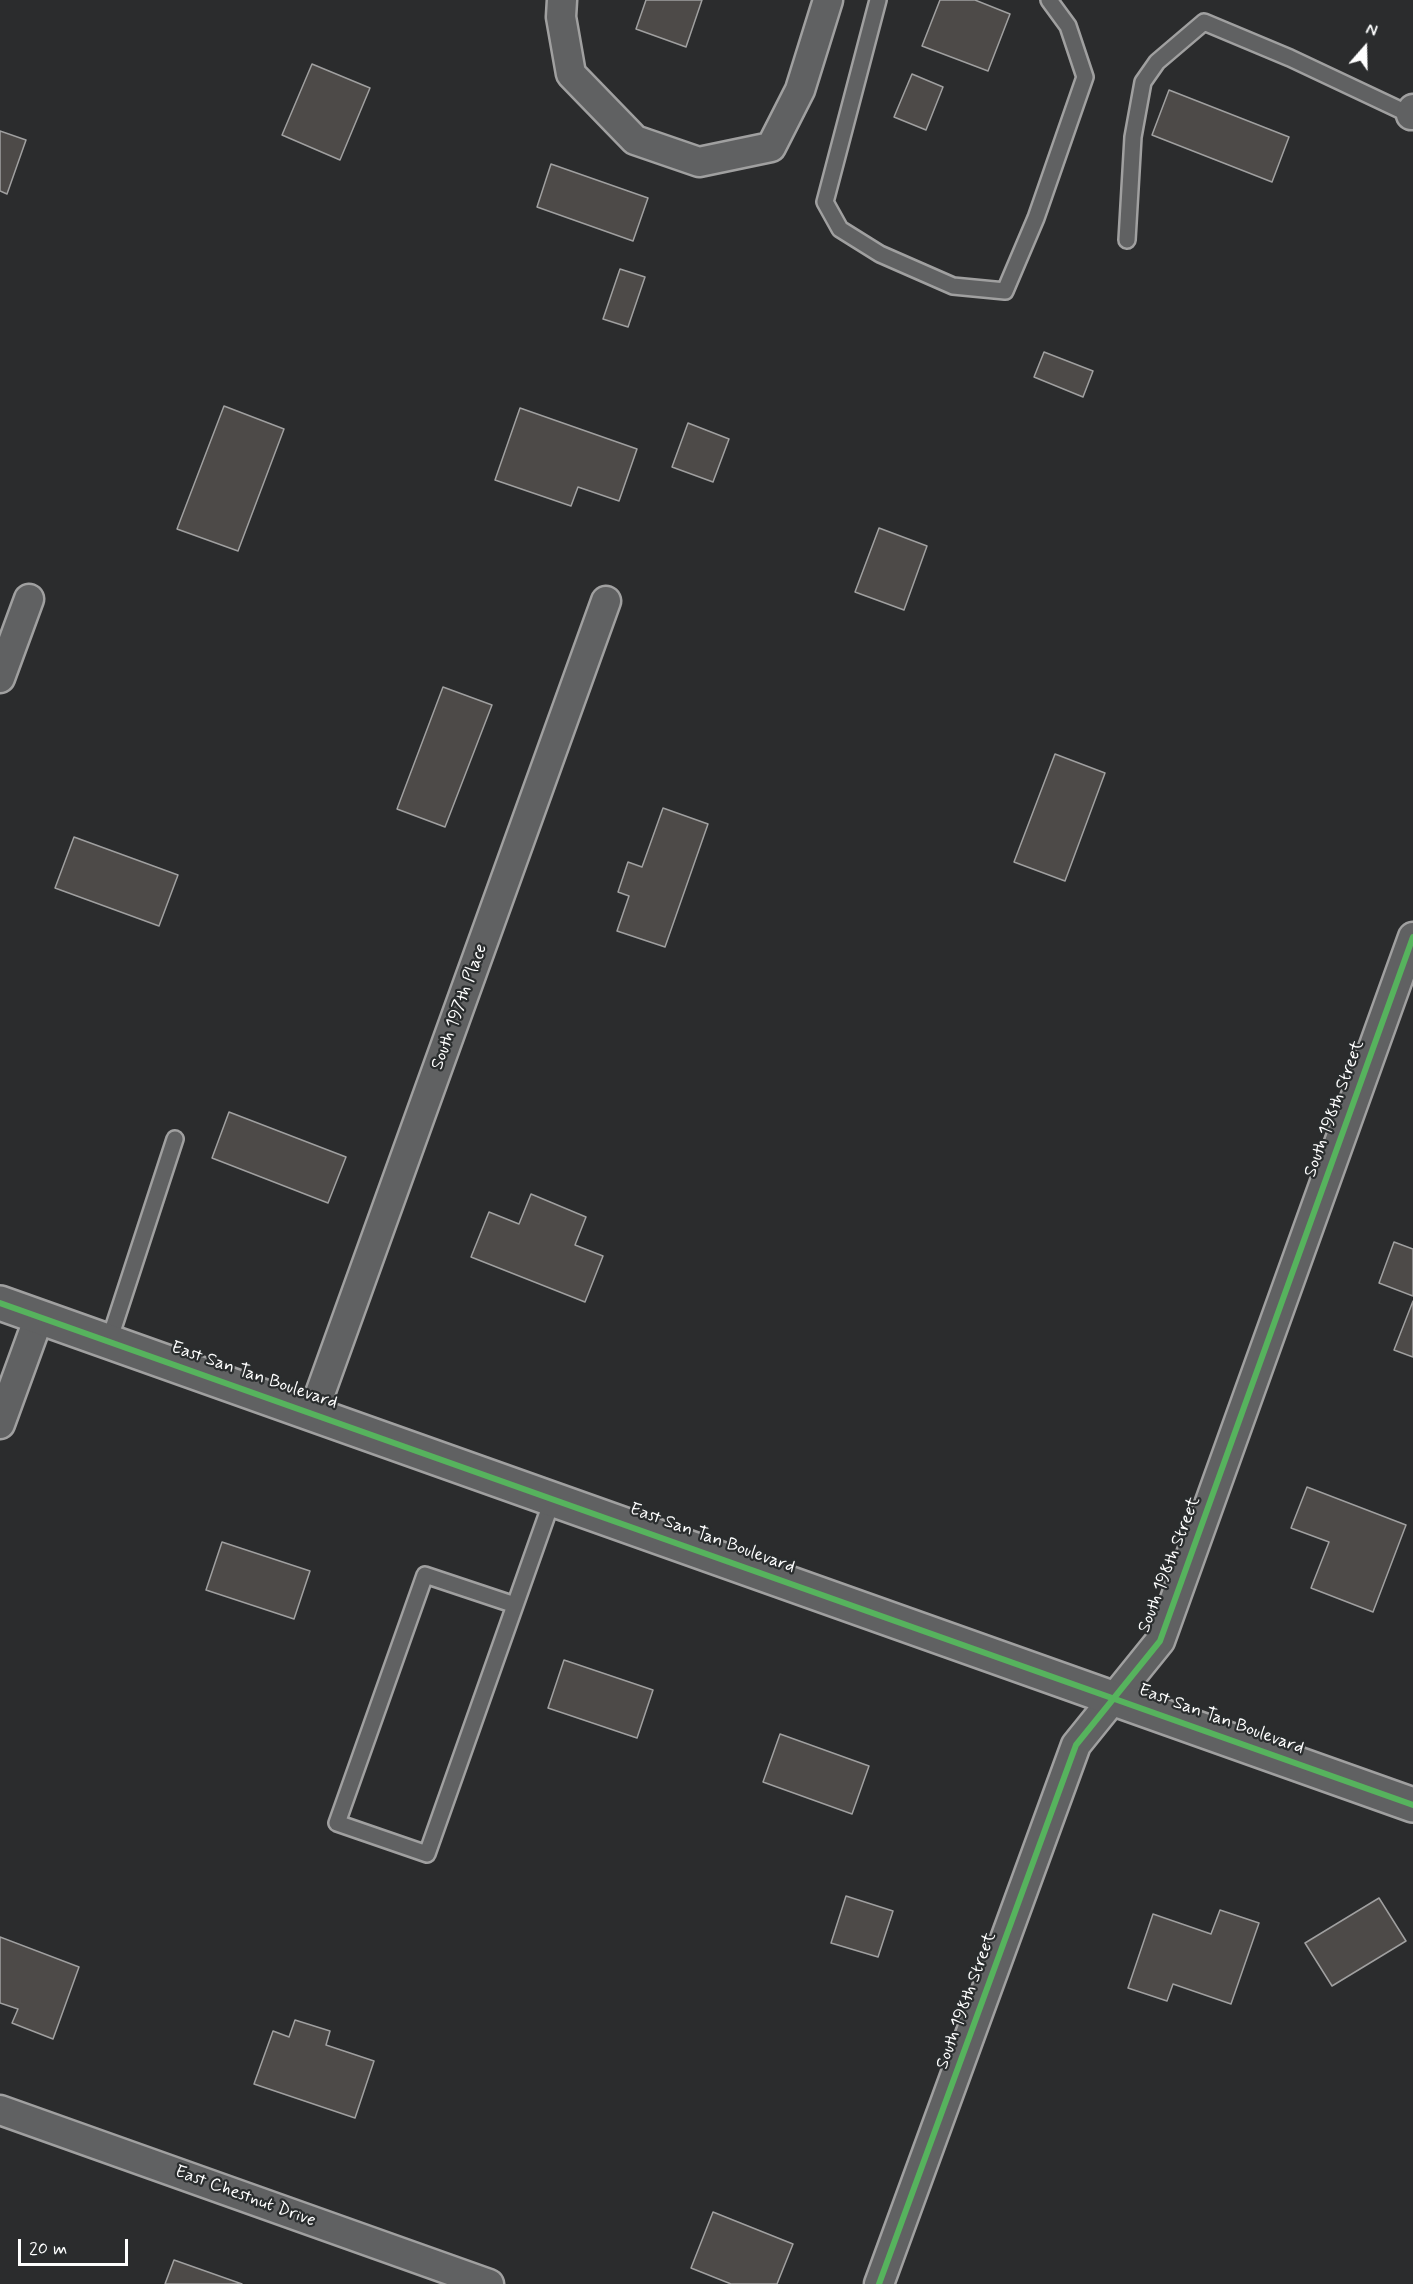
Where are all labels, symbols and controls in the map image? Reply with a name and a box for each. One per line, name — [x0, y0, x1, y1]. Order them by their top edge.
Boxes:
north arrow — [1335, 18, 1395, 78]
text: N — [1363, 19, 1380, 42]
street label: South 197th Place — [427, 941, 493, 1073]
street label: South 198th Street — [1300, 1038, 1370, 1180]
street label: East San Tan Boulevard — [168, 1337, 340, 1415]
street label: South 198th Street — [1134, 1494, 1206, 1636]
street label: East San Tan Boulevard — [626, 1499, 798, 1579]
street label: East San Tan Boulevard — [1135, 1680, 1307, 1760]
street label: South 198th Street — [932, 1930, 1002, 2072]
street label: East Chestnut Drive — [172, 2161, 318, 2233]
scale bar — [21, 2227, 130, 2265]
text: 20 m — [29, 2237, 67, 2261]

